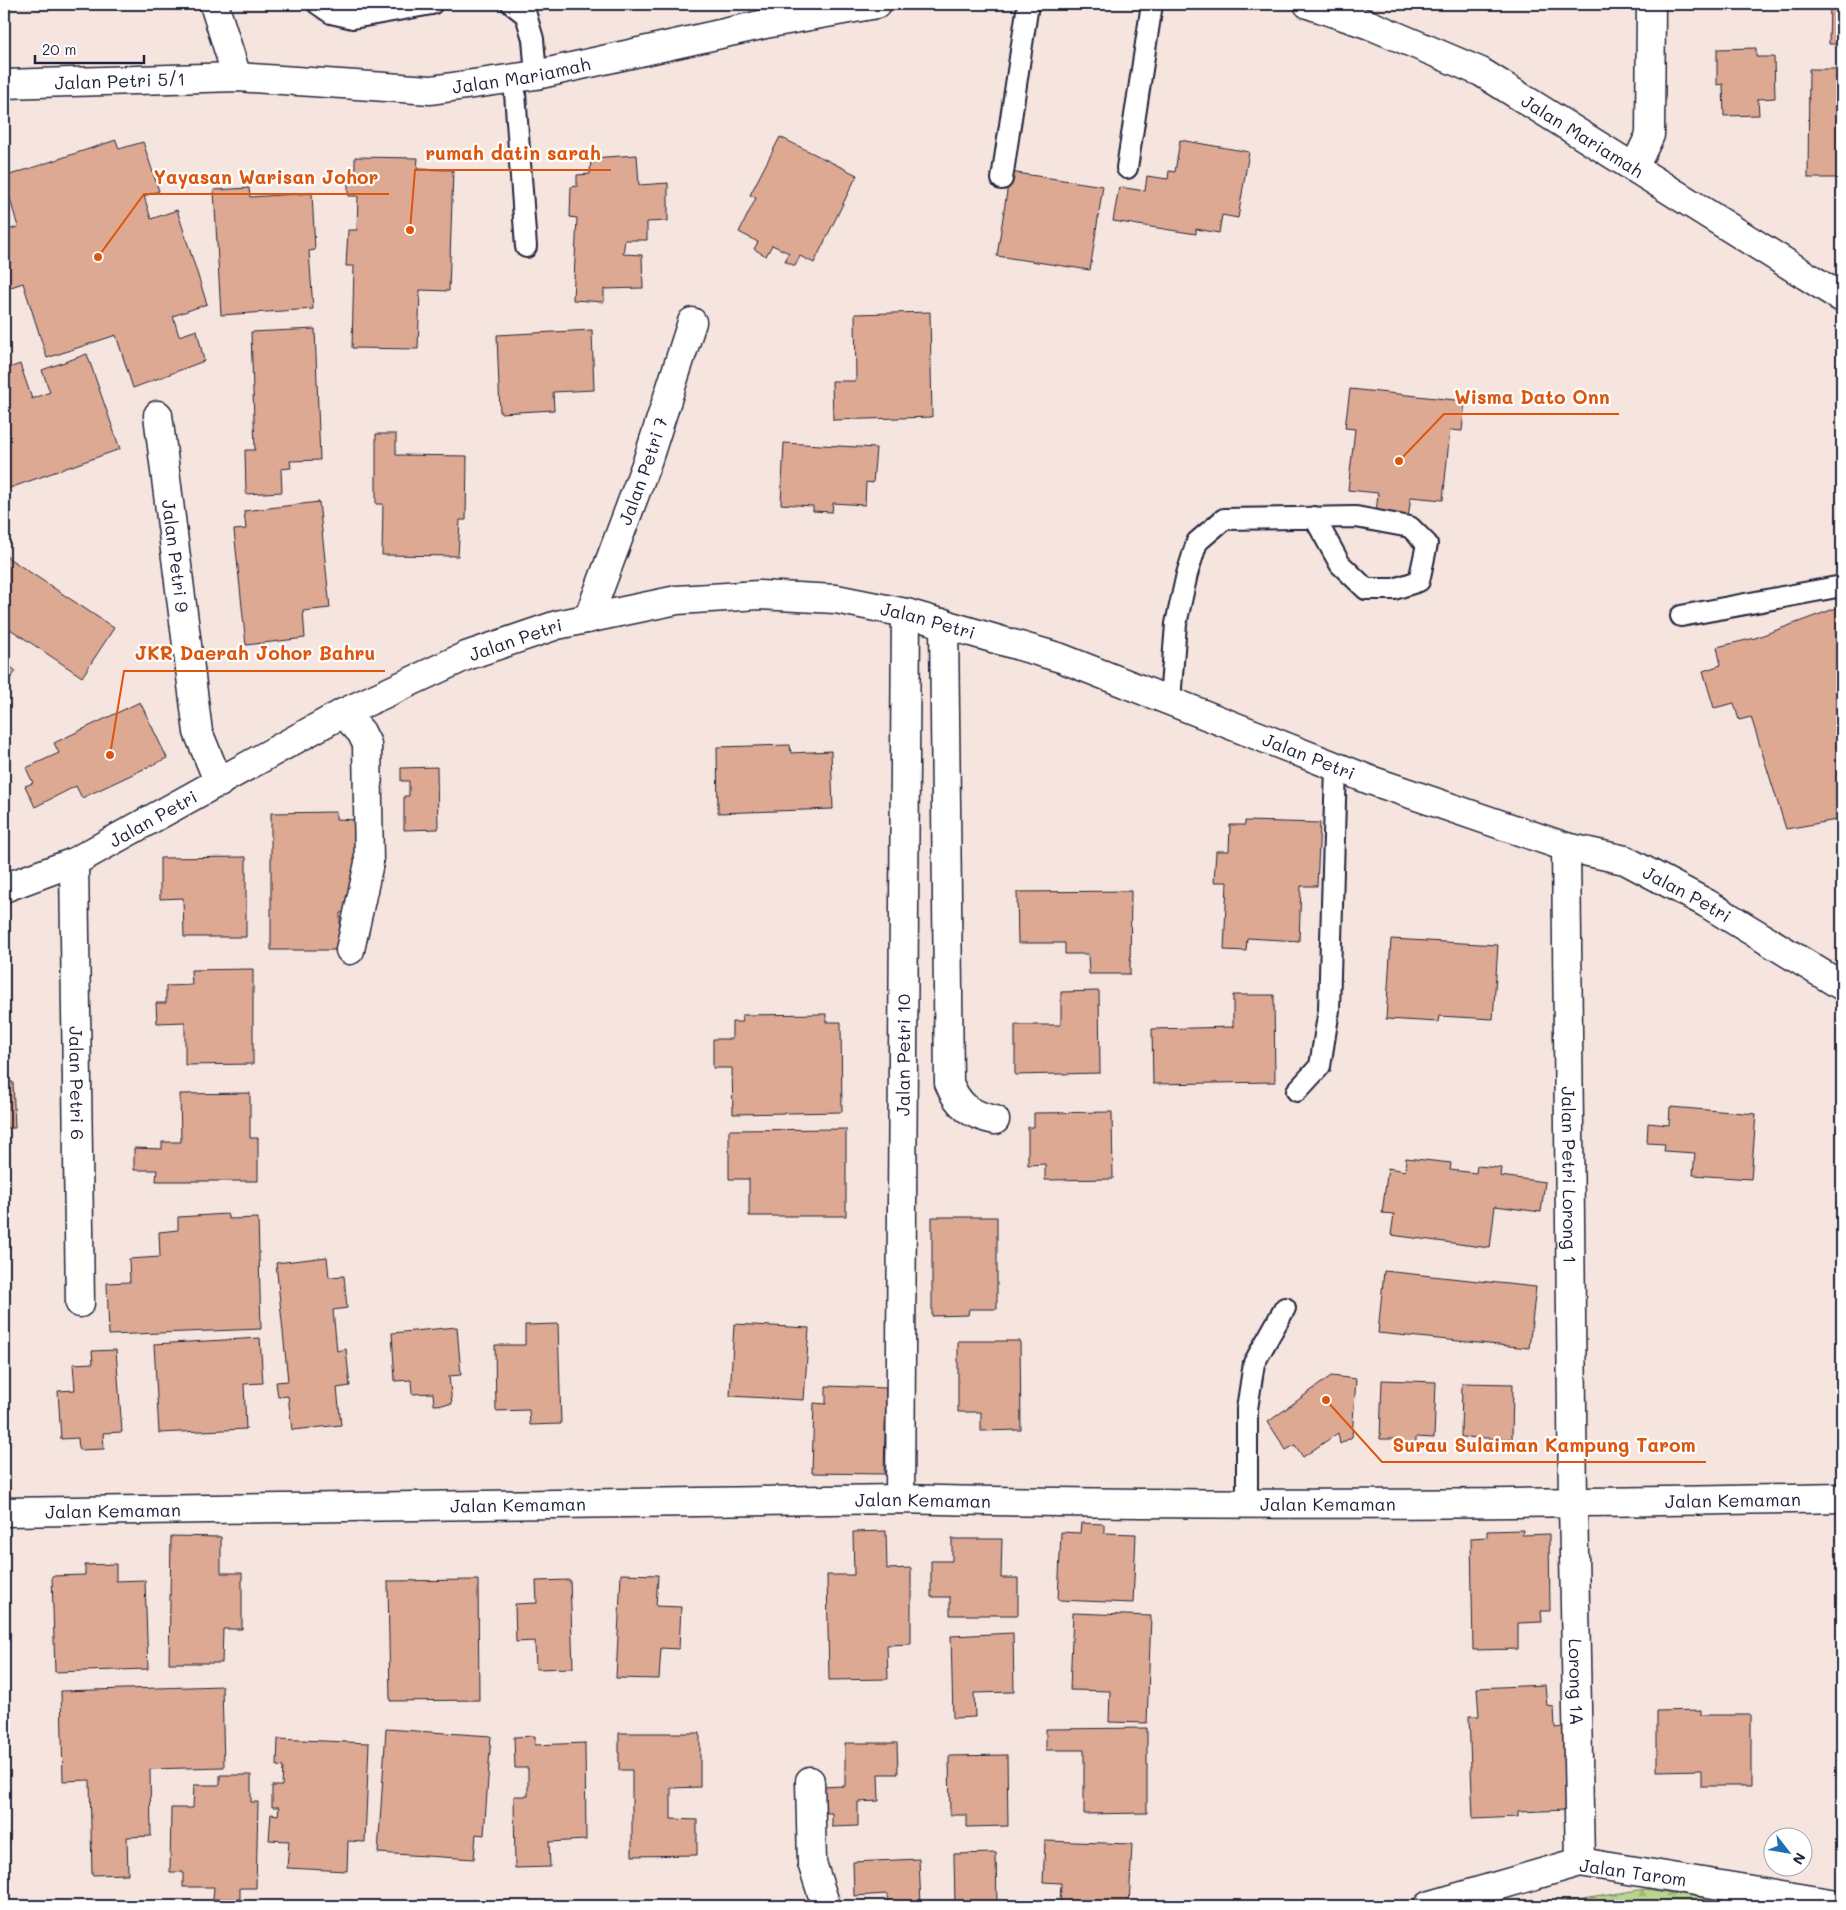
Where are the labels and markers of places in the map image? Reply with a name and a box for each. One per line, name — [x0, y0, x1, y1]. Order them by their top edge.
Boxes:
callout: rumah datin sarah — [415, 136, 611, 170]
callout: Yayasan Warisan Johor — [144, 160, 389, 194]
callout: Wisma Dato Onn — [1444, 380, 1619, 414]
callout: JKR Daerah Johor Bahru — [124, 637, 385, 671]
callout: Surau Sulaiman Kampung Tarom — [1382, 1428, 1706, 1462]

